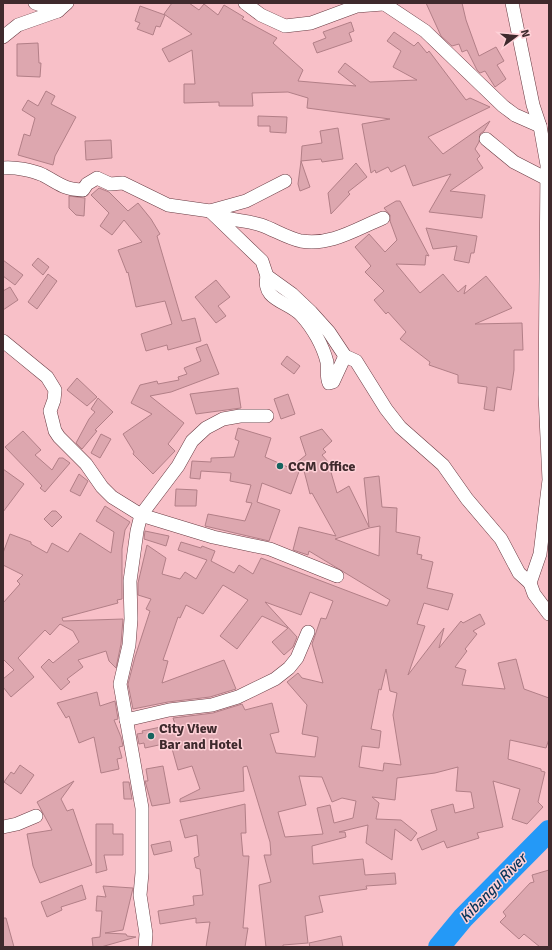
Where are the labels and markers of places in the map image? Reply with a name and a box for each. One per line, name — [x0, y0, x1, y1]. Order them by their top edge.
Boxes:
place label: CCM Office — [288, 458, 355, 475]
marker: CCM Office — [275, 461, 285, 471]
place label: City View Bar and Hotel — [159, 720, 243, 753]
marker: City View Bar and Hotel — [146, 731, 156, 741]

